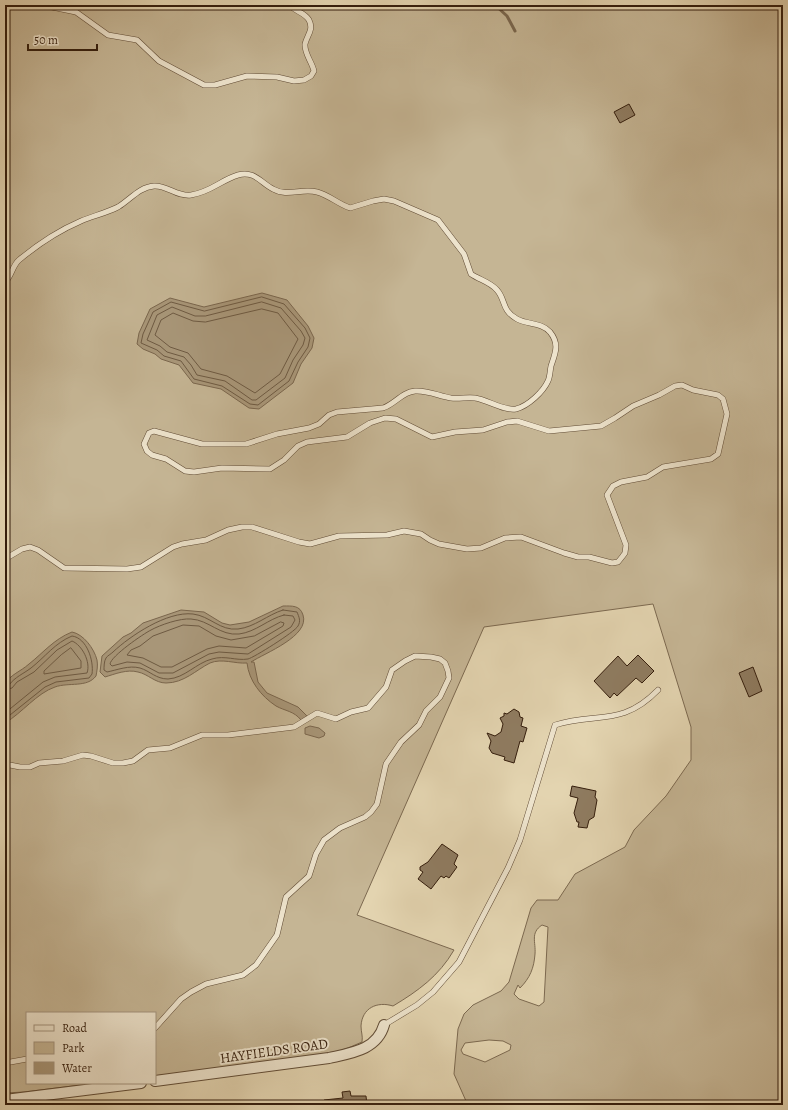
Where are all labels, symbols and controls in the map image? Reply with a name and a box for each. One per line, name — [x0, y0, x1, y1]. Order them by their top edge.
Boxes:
scale bar — [28, 26, 97, 52]
text: 50 m — [34, 32, 58, 48]
legend — [26, 1012, 156, 1084]
text: Road — [62, 1020, 88, 1036]
street label: HAYFIELDS ROAD — [219, 1034, 329, 1068]
text: Park — [62, 1040, 85, 1056]
text: Water — [61, 1060, 92, 1076]

